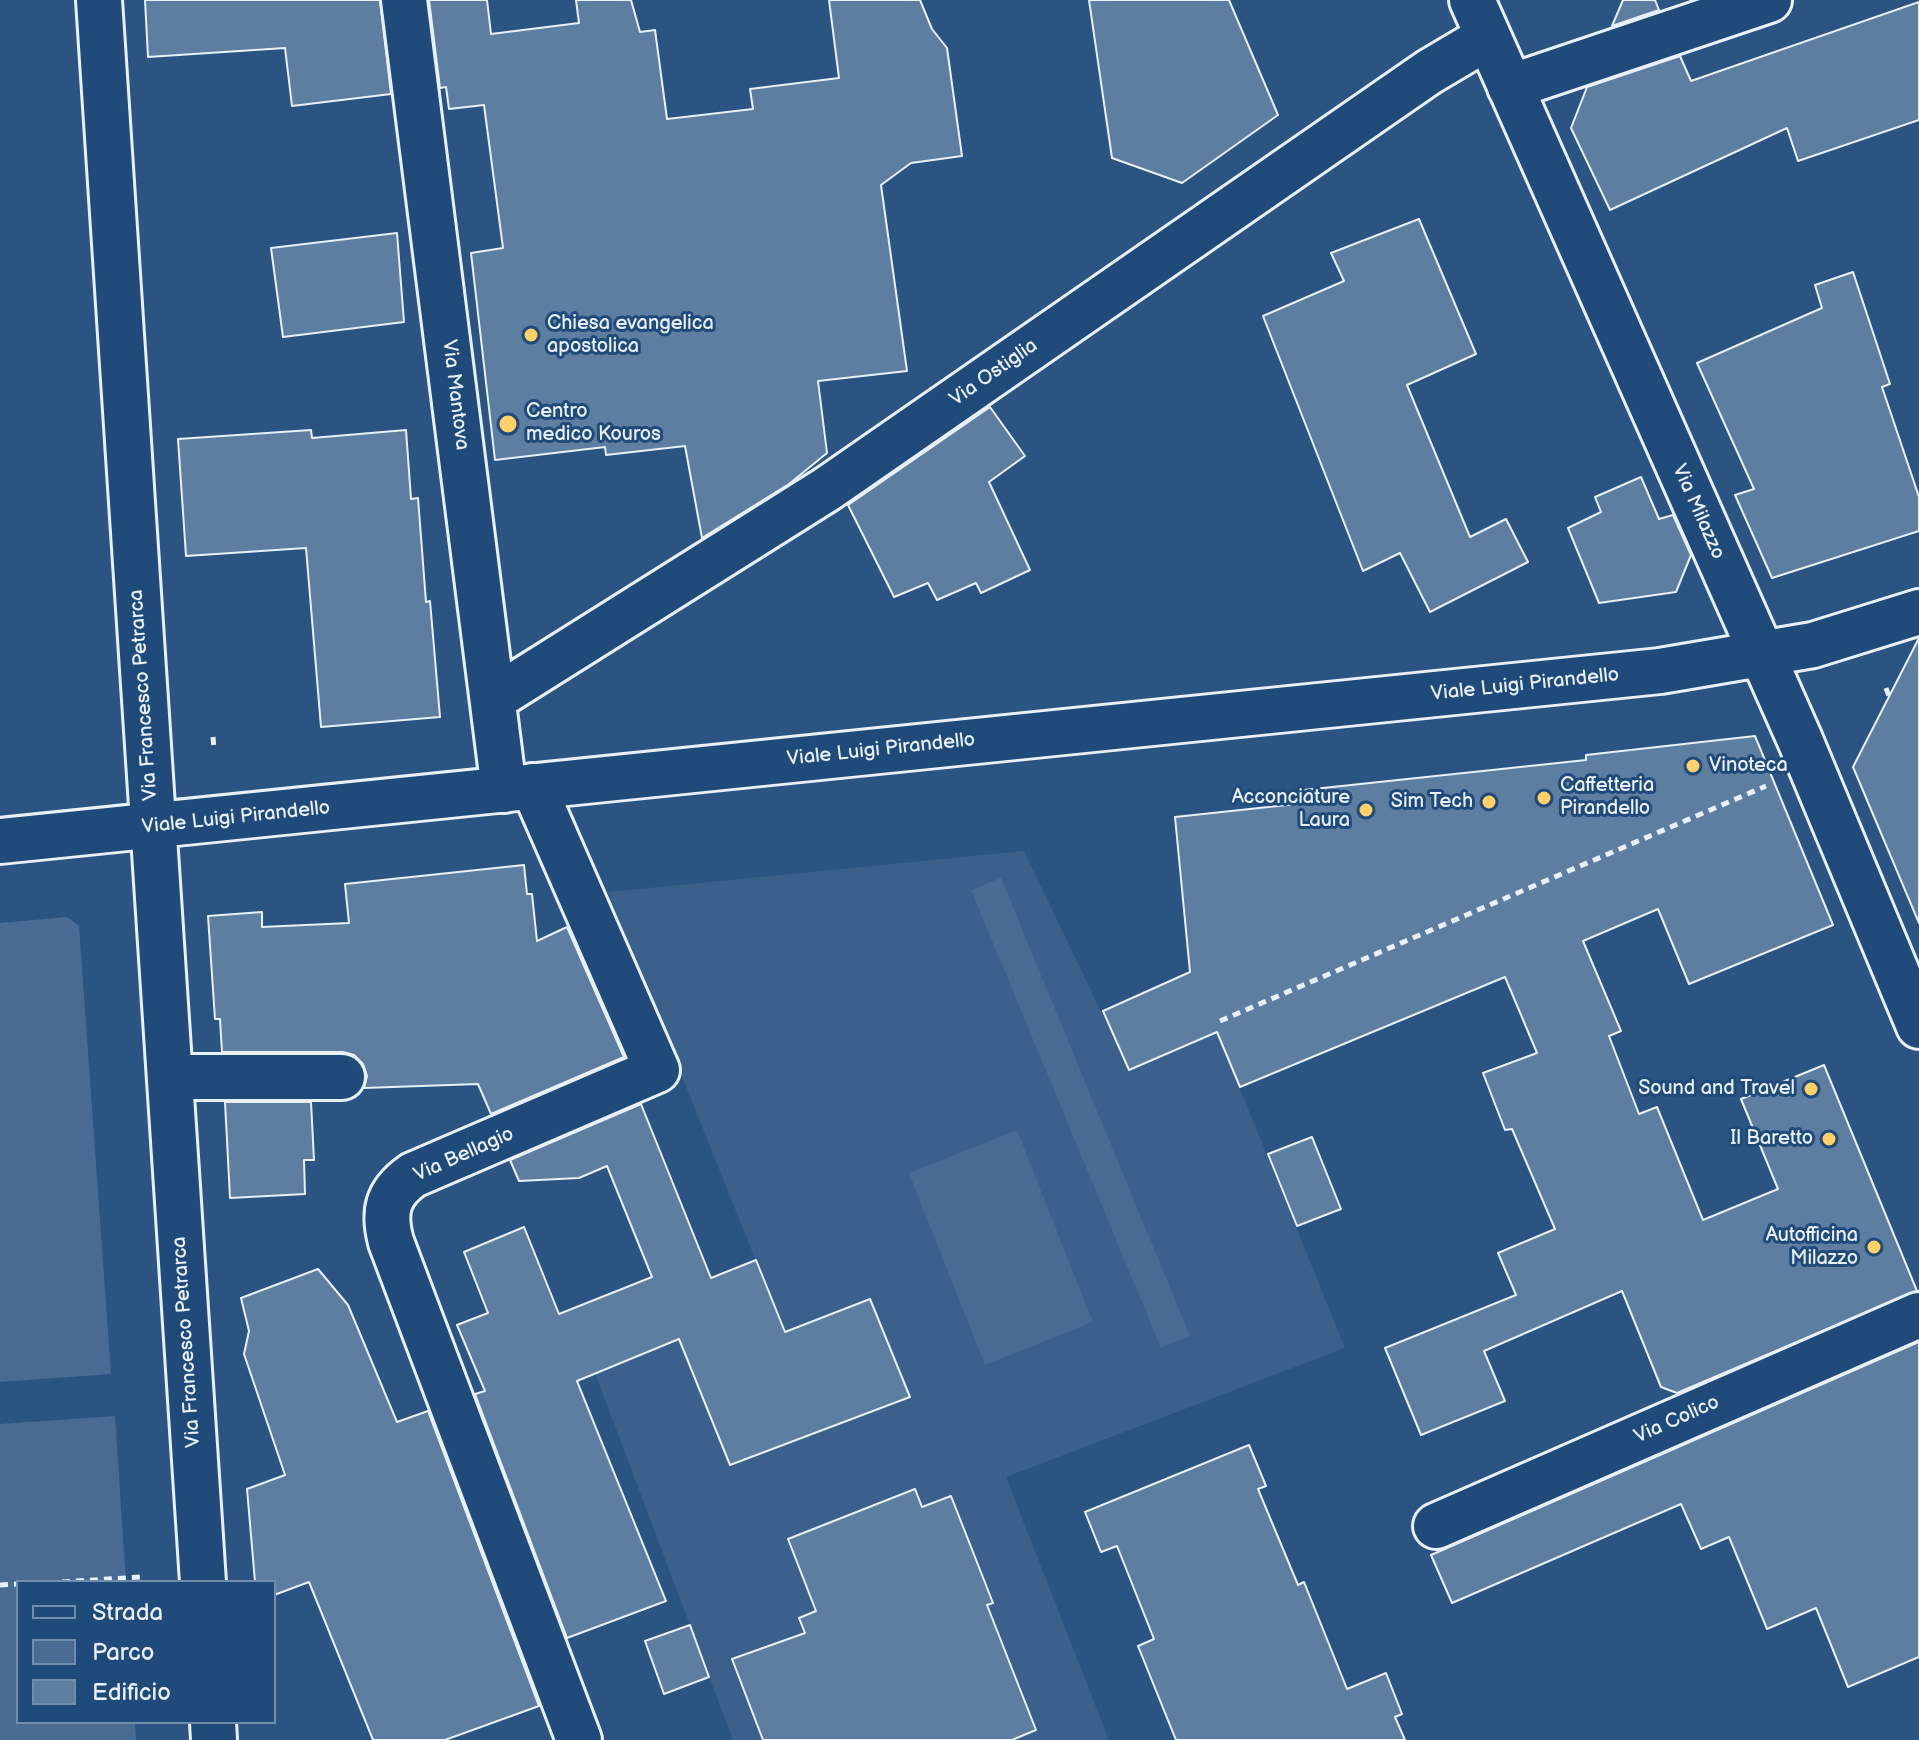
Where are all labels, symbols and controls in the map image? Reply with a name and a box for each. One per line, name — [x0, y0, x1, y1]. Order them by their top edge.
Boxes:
place label: Chiesa evangelica apostolica — [547, 312, 714, 359]
marker: Chiesa evangelica apostolica — [522, 326, 540, 344]
street label: Via Ostiglia — [945, 334, 1043, 412]
street label: Via Mantova — [436, 338, 474, 452]
place label: Centro medico Kouros — [526, 400, 661, 447]
marker: Centro medico Kouros — [497, 413, 519, 435]
street label: Via Milazzo — [1666, 461, 1730, 563]
street label: Via Francesco Petrarca — [125, 589, 163, 801]
street label: Viale Luigi Pirandello — [1430, 663, 1620, 707]
street label: Viale Luigi Pirandello — [786, 728, 976, 772]
place label: Vinoteca — [1709, 754, 1788, 778]
marker: Vinoteca — [1684, 757, 1702, 775]
place label: Caffetteria Pirandello — [1560, 774, 1654, 821]
place label: Acconciature Laura — [1232, 786, 1350, 833]
marker: Caffetteria Pirandello — [1535, 789, 1553, 807]
place label: Sim Tech — [1391, 790, 1473, 814]
marker: Sim Tech — [1480, 793, 1498, 811]
street label: Viale Luigi Pirandello — [141, 796, 331, 840]
marker: Acconciature Laura — [1357, 801, 1375, 819]
place label: Sound and Travel — [1638, 1077, 1795, 1101]
marker: Sound and Travel — [1802, 1080, 1820, 1098]
street label: Via Bellagio — [410, 1122, 518, 1188]
place label: Il Baretto — [1730, 1127, 1813, 1151]
marker: Il Baretto — [1820, 1130, 1838, 1148]
place label: Autofficina Milazzo — [1766, 1224, 1858, 1271]
street label: Via Francesco Petrarca — [168, 1236, 206, 1448]
marker: Autofficina Milazzo — [1865, 1238, 1883, 1256]
street label: Via Colico — [1631, 1391, 1723, 1449]
legend — [16, 1580, 276, 1724]
text: Strada — [92, 1598, 163, 1627]
text: Parco — [92, 1638, 154, 1667]
text: Edificio — [92, 1678, 171, 1707]

